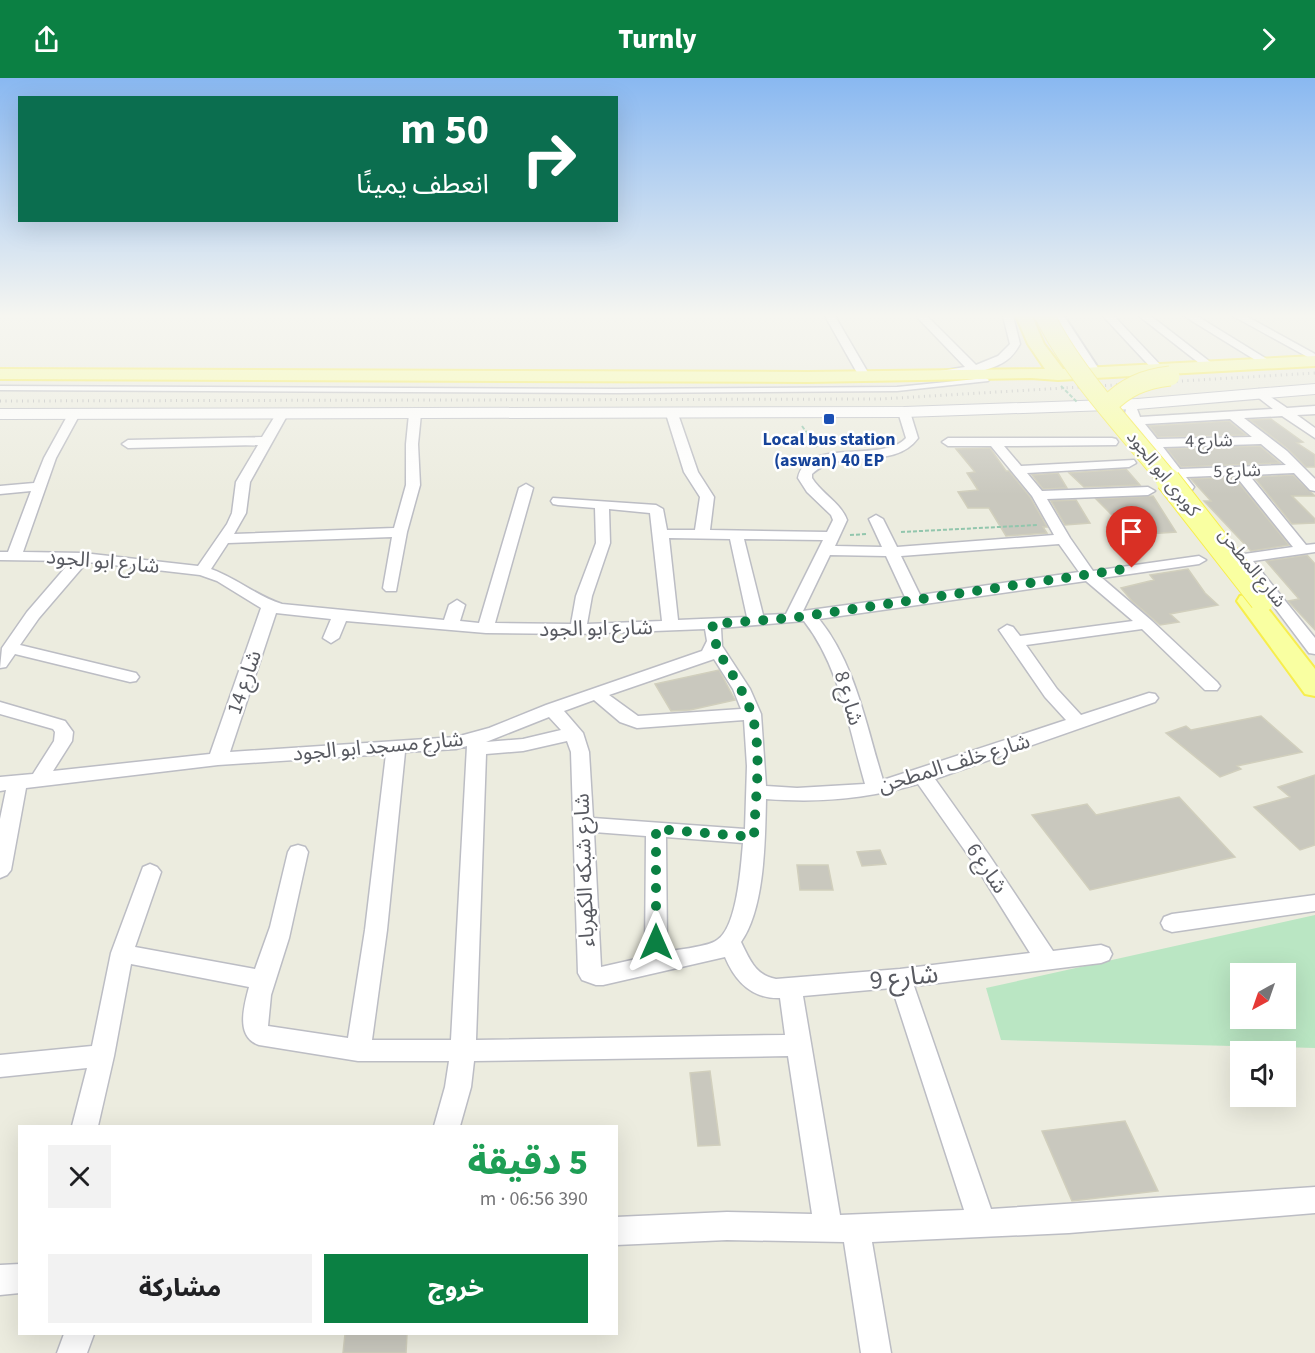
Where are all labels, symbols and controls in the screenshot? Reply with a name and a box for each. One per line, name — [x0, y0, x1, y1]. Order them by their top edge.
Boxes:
text: Turnly — [618, 20, 697, 59]
icon: share — [30, 23, 63, 56]
icon: forward — [1252, 23, 1285, 56]
text: 50 m — [400, 100, 489, 160]
icon: right — [510, 120, 588, 198]
text: انعطف يمينًا — [356, 165, 489, 204]
marker: Local bus station (aswan) 40 EP — [822, 412, 836, 426]
street label: كوبرى ابو الجود — [1121, 426, 1206, 523]
place label: Local bus station (aswan) 40 EP — [762, 427, 896, 473]
street label: شارع 4 — [1185, 428, 1233, 455]
street label: شارع 5 — [1213, 458, 1261, 485]
pin — [1106, 506, 1157, 568]
icon: arrive — [1115, 515, 1148, 548]
street label: شارع المطحن — [1211, 523, 1292, 614]
street label: شارع ابو الجود — [45, 541, 161, 581]
street label: شارع ابو الجود — [539, 612, 653, 644]
street label: شارع 14 — [219, 646, 269, 718]
street label: شارع 8 — [827, 667, 871, 729]
street label: شارع مسجد ابو الجود — [291, 724, 465, 768]
street label: شارع خلف المطحن — [874, 726, 1034, 800]
street label: شارع شبكه الكهرباء — [566, 793, 602, 947]
street label: شارع 6 — [959, 837, 1015, 899]
position arrow — [624, 910, 688, 974]
street label: شارع 9 — [868, 955, 940, 999]
north arrow — [1230, 963, 1296, 1029]
map controls — [1230, 963, 1296, 1107]
button: sound — [1230, 1041, 1296, 1107]
text: 5 دقيقة — [468, 1137, 588, 1188]
button: close — [48, 1145, 111, 1208]
text: 390 m · 06:56 — [480, 1185, 588, 1213]
button: مشاركة — [48, 1254, 312, 1323]
button: خروج — [324, 1254, 588, 1323]

